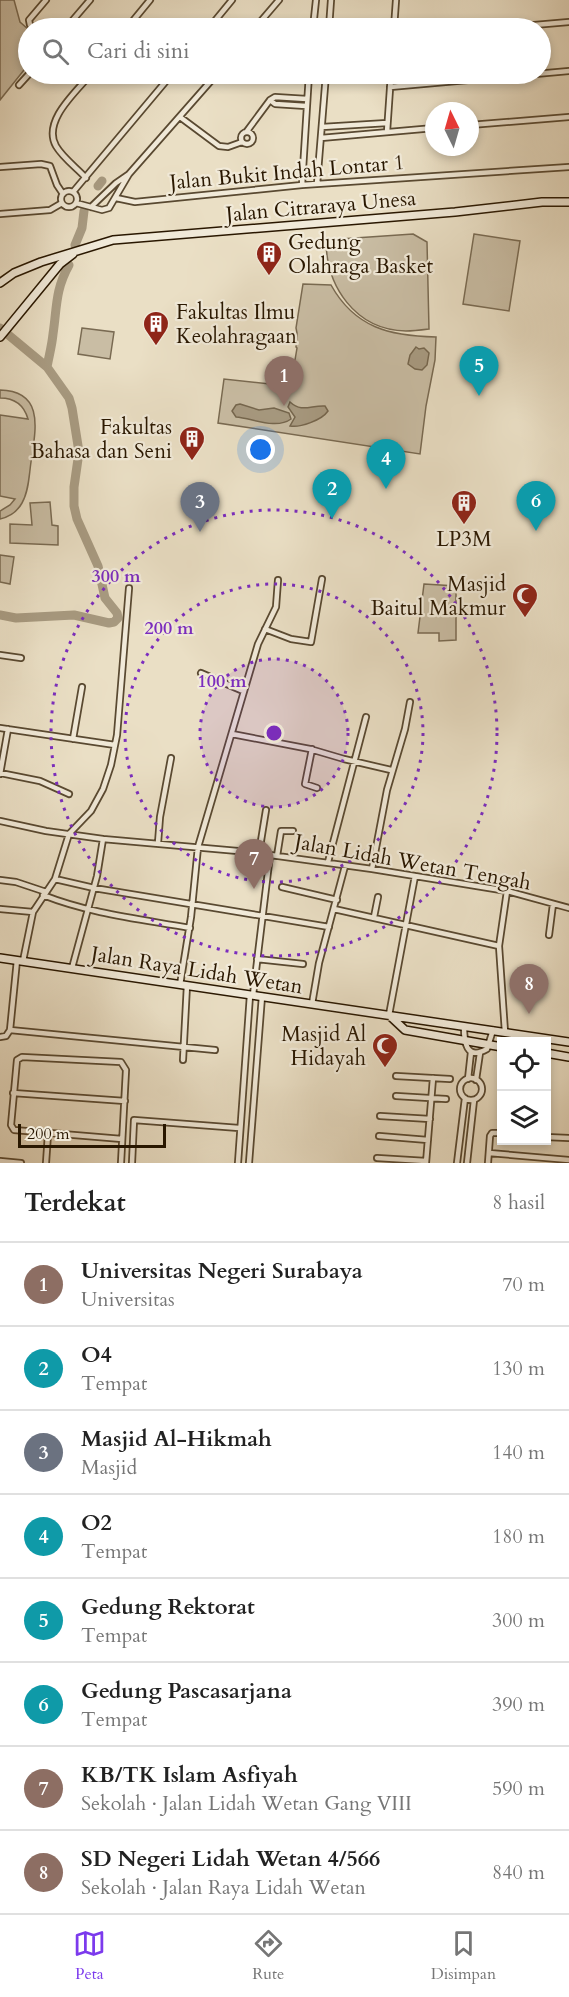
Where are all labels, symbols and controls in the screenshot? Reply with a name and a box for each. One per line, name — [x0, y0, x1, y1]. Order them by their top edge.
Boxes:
search box — [18, 18, 551, 84]
icon: search — [39, 35, 72, 68]
text: Cari di sini — [87, 36, 190, 66]
north arrow — [425, 102, 479, 156]
street label: Jalan Bukit Indah Lontar 1 — [165, 148, 406, 197]
street label: Jalan Citraraya Unesa — [222, 184, 417, 230]
place label: Gedung Olahraga Basket — [288, 228, 433, 281]
building icon: Gedung Olahraga Basket — [254, 239, 284, 277]
place label: Fakultas Ilmu Keolahragaan — [176, 298, 297, 351]
building icon: Fakultas Ilmu Keolahragaan — [141, 309, 171, 347]
pin: 5 — [460, 346, 498, 396]
pin: 1 — [264, 356, 304, 406]
place label: Fakultas Bahasa dan Seni — [31, 413, 172, 466]
building icon: Fakultas Bahasa dan Seni — [177, 424, 207, 462]
your location — [246, 435, 275, 464]
pin: 4 — [366, 440, 406, 489]
pin: 2 — [312, 470, 352, 519]
pin: 3 — [180, 482, 220, 532]
pin: 6 — [516, 482, 556, 531]
building icon: LP3M — [449, 488, 479, 526]
place label: LP3M — [436, 525, 492, 554]
text: 300 m — [91, 564, 141, 589]
place label: Masjid Baitul Makmur — [371, 570, 506, 623]
mosque icon: Masjid Baitul Makmur — [510, 581, 540, 619]
text: 200 m — [144, 616, 194, 641]
text: 100 m — [197, 669, 247, 694]
centre of rings — [264, 723, 284, 743]
street label: Jalan Lidah Wetan Tengah — [290, 827, 534, 898]
pin: 7 — [234, 840, 274, 889]
street label: Jalan Raya Lidah Wetan — [86, 939, 305, 1002]
pin: 8 — [510, 964, 548, 1014]
place label: Masjid Al Hidayah — [281, 1020, 366, 1073]
mosque icon: Masjid Al Hidayah — [370, 1031, 400, 1069]
map controls — [497, 1037, 551, 1145]
button: locate — [497, 1037, 551, 1091]
button: layers — [497, 1091, 551, 1145]
scale bar — [18, 1121, 166, 1148]
text: 200 m — [27, 1123, 69, 1145]
text: Terdekat — [24, 1185, 126, 1220]
text: 8 hasil — [492, 1189, 545, 1216]
text: Universitas Negeri Surabaya — [81, 1256, 363, 1286]
text: 1 — [38, 1271, 49, 1298]
text: 70 m — [502, 1271, 545, 1298]
text: Universitas — [81, 1286, 175, 1313]
text: O4 — [81, 1340, 112, 1370]
text: 2 — [38, 1355, 49, 1382]
text: 130 m — [492, 1355, 545, 1382]
text: Tempat — [81, 1370, 147, 1397]
text: Masjid Al-Hikmah — [81, 1424, 272, 1454]
text: 3 — [38, 1439, 49, 1466]
text: 140 m — [492, 1439, 545, 1466]
text: Masjid — [81, 1454, 137, 1481]
text: O2 — [81, 1508, 112, 1538]
text: 4 — [38, 1523, 49, 1550]
text: 180 m — [492, 1523, 545, 1550]
text: Tempat — [81, 1538, 147, 1565]
text: Gedung Rektorat — [81, 1592, 255, 1622]
text: 5 — [38, 1607, 49, 1634]
text: 300 m — [492, 1607, 545, 1634]
text: Tempat — [81, 1622, 147, 1649]
text: Gedung Pascasarjana — [81, 1676, 292, 1706]
text: 6 — [38, 1691, 49, 1718]
text: 390 m — [492, 1691, 545, 1718]
text: Tempat — [81, 1706, 147, 1733]
text: KB/TK Islam Asfiyah — [81, 1760, 298, 1790]
text: 7 — [38, 1775, 49, 1802]
text: 590 m — [492, 1775, 545, 1802]
text: Sekolah · Jalan Lidah Wetan Gang VIII — [81, 1790, 412, 1817]
text: SD Negeri Lidah Wetan 4/566 — [81, 1844, 380, 1874]
text: 8 — [38, 1859, 49, 1886]
text: 840 m — [492, 1859, 545, 1886]
text: Sekolah · Jalan Raya Lidah Wetan — [81, 1874, 366, 1901]
tab: Peta — [73, 1927, 106, 1985]
tab: Rute — [252, 1927, 285, 1985]
tab: Disimpan — [431, 1927, 496, 1985]

